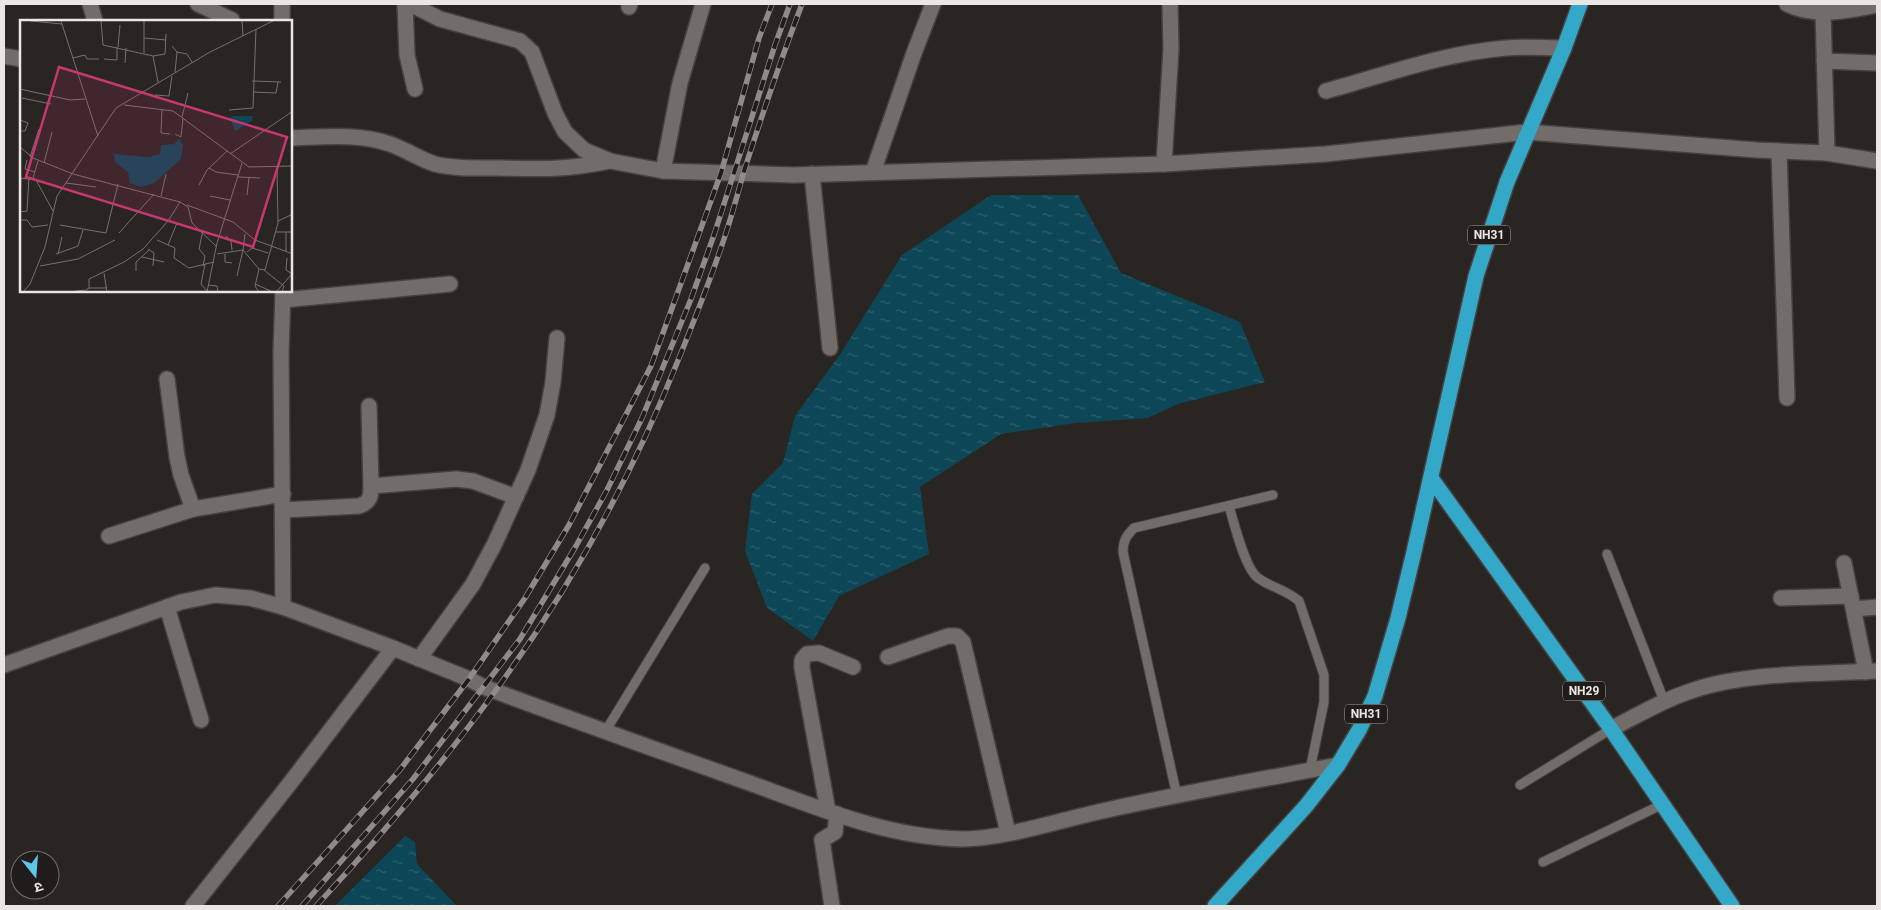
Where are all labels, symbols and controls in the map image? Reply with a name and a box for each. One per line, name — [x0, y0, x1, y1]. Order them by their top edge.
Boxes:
inset map — [20, 20, 292, 292]
road number: NH31 — [1468, 226, 1510, 244]
road number: NH29 — [1563, 681, 1605, 700]
road number: NH31 — [1345, 704, 1387, 724]
north arrow — [10, 850, 60, 900]
text: उ — [32, 879, 45, 897]

